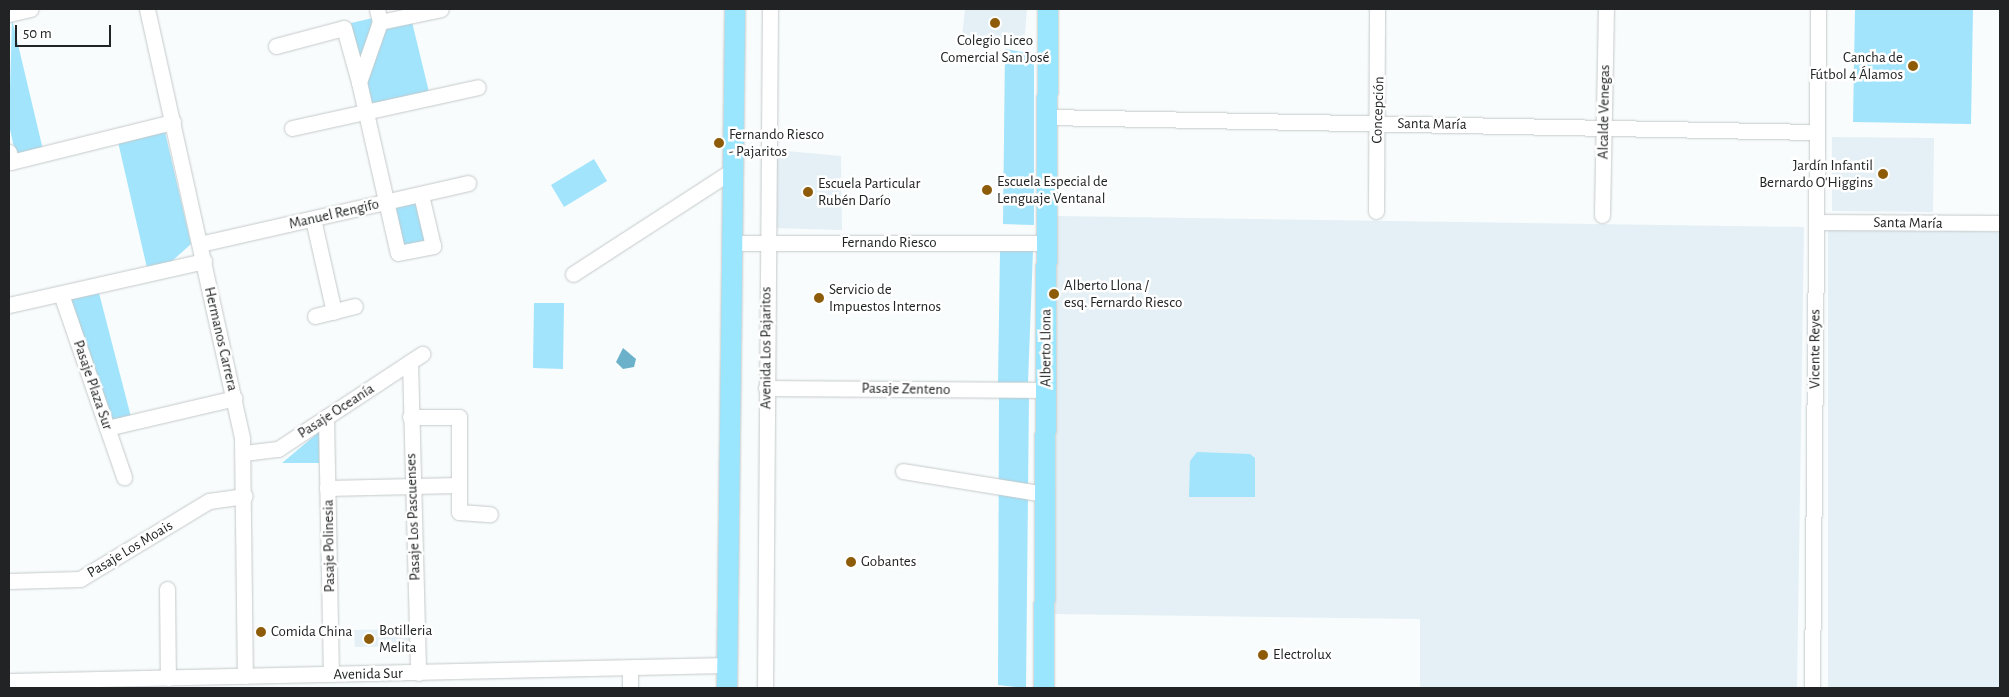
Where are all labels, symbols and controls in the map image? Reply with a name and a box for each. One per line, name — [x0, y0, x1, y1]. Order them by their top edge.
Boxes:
scale bar — [18, 15, 114, 47]
marker: Colegio Liceo Comercial San José — [989, 17, 1001, 29]
text: 50 m — [23, 26, 52, 41]
place label: Colegio Liceo Comercial San José — [941, 31, 1049, 66]
place label: Cancha de Fútbol 4 Álamos — [1810, 48, 1903, 83]
marker: Cancha de Fútbol 4 Álamos — [1907, 60, 1919, 72]
street label: Alcalde Venegas — [1594, 65, 1614, 159]
street label: Concepción — [1368, 76, 1388, 144]
street label: Santa María — [1397, 114, 1467, 134]
place label: Fernando Riesco - Pajaritos — [729, 125, 824, 160]
marker: Fernando Riesco - Pajaritos — [713, 137, 725, 149]
place label: Jardín Infantil Bernardo O'Higgins — [1759, 156, 1873, 191]
marker: Jardín Infantil Bernardo O'Higgins — [1877, 168, 1889, 180]
place label: Escuela Especial de Lenguaje Ventanal — [997, 172, 1108, 207]
place label: Escuela Particular Rubén Darío — [818, 174, 920, 209]
marker: Escuela Especial de Lenguaje Ventanal — [981, 184, 993, 196]
marker: Escuela Particular Rubén Darío — [802, 186, 814, 198]
street label: Manuel Rengifo — [287, 195, 381, 233]
street label: Santa María — [1873, 213, 1943, 233]
street label: Fernando Riesco — [841, 234, 937, 252]
place label: Alberto Llona / esq. Fernardo Riesco — [1064, 276, 1182, 311]
place label: Servicio de Impuestos Internos — [829, 280, 941, 315]
street label: Hermanos Carrera — [200, 285, 242, 393]
street label: Avenida Los Pajaritos — [757, 287, 775, 409]
marker: Alberto Llona / esq. Fernardo Riesco — [1048, 288, 1060, 300]
marker: Servicio de Impuestos Internos — [813, 292, 825, 304]
street label: Alberto Llona — [1037, 309, 1055, 387]
street label: Vicente Reyes — [1806, 309, 1824, 389]
street label: Pasaje Plaza Sur — [69, 338, 117, 432]
street label: Pasaje Zenteno — [861, 379, 951, 399]
street label: Pasaje Oceanía — [294, 380, 378, 442]
street label: Pasaje Los Pascuenses — [402, 453, 424, 581]
street label: Pasaje Polinesia — [319, 499, 339, 593]
street label: Pasaje Los Moais — [84, 516, 176, 582]
place label: Gobantes — [861, 553, 916, 571]
marker: Gobantes — [845, 556, 857, 568]
place label: Botilleria Melita — [379, 621, 432, 656]
place label: Comida China — [271, 623, 352, 641]
marker: Comida China — [255, 626, 267, 638]
marker: Botilleria Melita — [363, 633, 375, 645]
place label: Electrolux — [1273, 646, 1331, 664]
marker: Electrolux — [1257, 649, 1269, 661]
street label: Avenida Sur — [333, 664, 403, 684]

